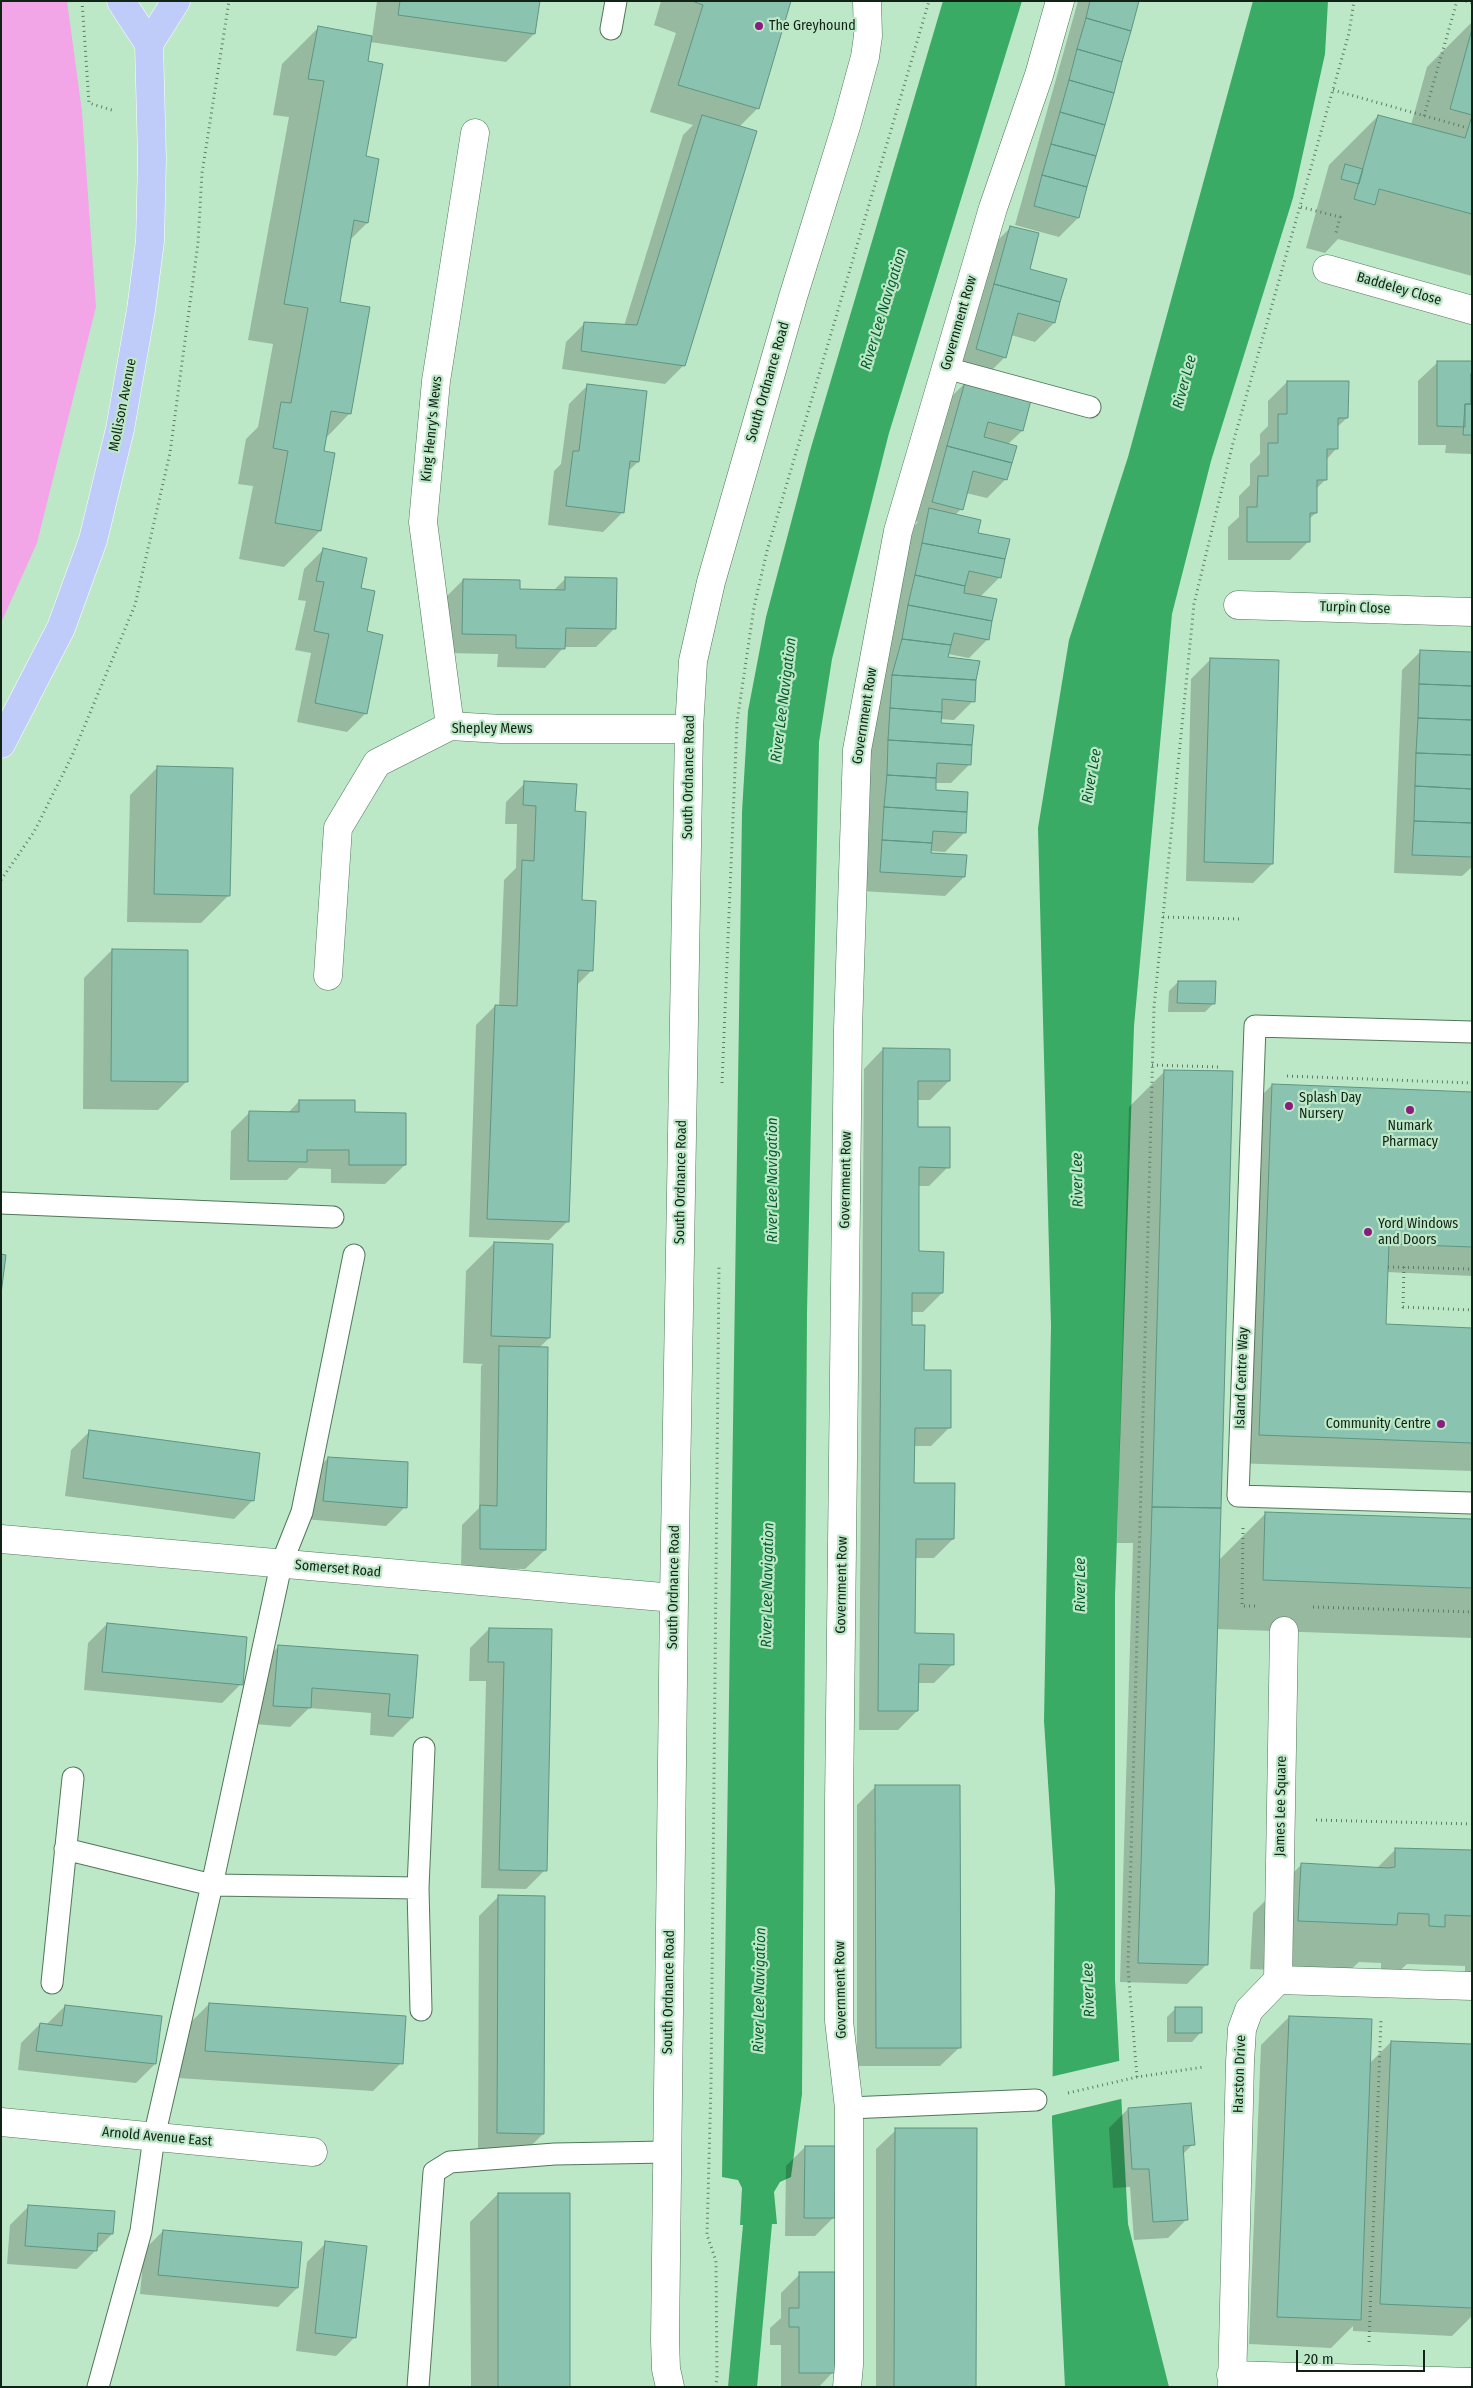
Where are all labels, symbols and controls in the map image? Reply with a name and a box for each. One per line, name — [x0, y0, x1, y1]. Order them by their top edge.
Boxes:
place label: The Greyhound — [769, 18, 856, 34]
marker: The Greyhound — [753, 20, 765, 32]
water label: River Lee Navigation — [857, 246, 911, 372]
street label: Baddeley Close — [1355, 269, 1443, 309]
street label: Government Row — [937, 274, 981, 372]
street label: South Ordnance Road — [743, 320, 793, 444]
water label: River Lee — [1169, 353, 1201, 411]
street label: Mollison Avenue — [106, 357, 140, 453]
street label: King Henry's Mews — [418, 375, 446, 483]
street label: Turpin Close — [1319, 598, 1391, 618]
water label: River Lee Navigation — [767, 637, 801, 763]
street label: Government Row — [849, 667, 881, 765]
street label: South Ordnance Road — [680, 715, 698, 839]
street label: Shepley Mews — [452, 721, 532, 737]
water label: River Lee — [1078, 748, 1106, 804]
place label: Splash Day Nursery — [1299, 1090, 1361, 1122]
marker: Splash Day Nursery — [1283, 1100, 1295, 1112]
marker: Numark Pharmacy — [1404, 1104, 1416, 1116]
water label: River Lee Navigation — [764, 1117, 782, 1243]
place label: Numark Pharmacy — [1382, 1118, 1438, 1150]
street label: South Ordnance Road — [672, 1120, 690, 1244]
street label: Government Row — [837, 1131, 855, 1229]
water label: River Lee — [1069, 1153, 1087, 1207]
place label: Yord Windows and Doors — [1378, 1216, 1458, 1248]
marker: Yord Windows and Doors — [1362, 1226, 1374, 1238]
street label: Island Centre Way — [1232, 1327, 1252, 1429]
place label: Community Centre — [1326, 1416, 1431, 1432]
marker: Community Centre — [1435, 1418, 1447, 1430]
water label: River Lee Navigation — [758, 1522, 778, 1648]
street label: South Ordnance Road — [665, 1525, 683, 1649]
street label: Government Row — [833, 1536, 851, 1634]
street label: Somerset Road — [294, 1557, 382, 1581]
water label: River Lee — [1072, 1558, 1090, 1612]
street label: James Lee Square — [1272, 1756, 1290, 1856]
water label: River Lee Navigation — [750, 1927, 770, 2053]
street label: South Ordnance Road — [660, 1930, 678, 2054]
street label: Government Row — [832, 1941, 850, 2039]
water label: River Lee — [1079, 1962, 1099, 2018]
street label: Harston Drive — [1230, 2035, 1250, 2113]
street label: Arnold Avenue East — [101, 2124, 213, 2150]
scale bar — [1298, 2340, 1427, 2372]
text: 20 m — [1304, 2350, 1334, 2368]

